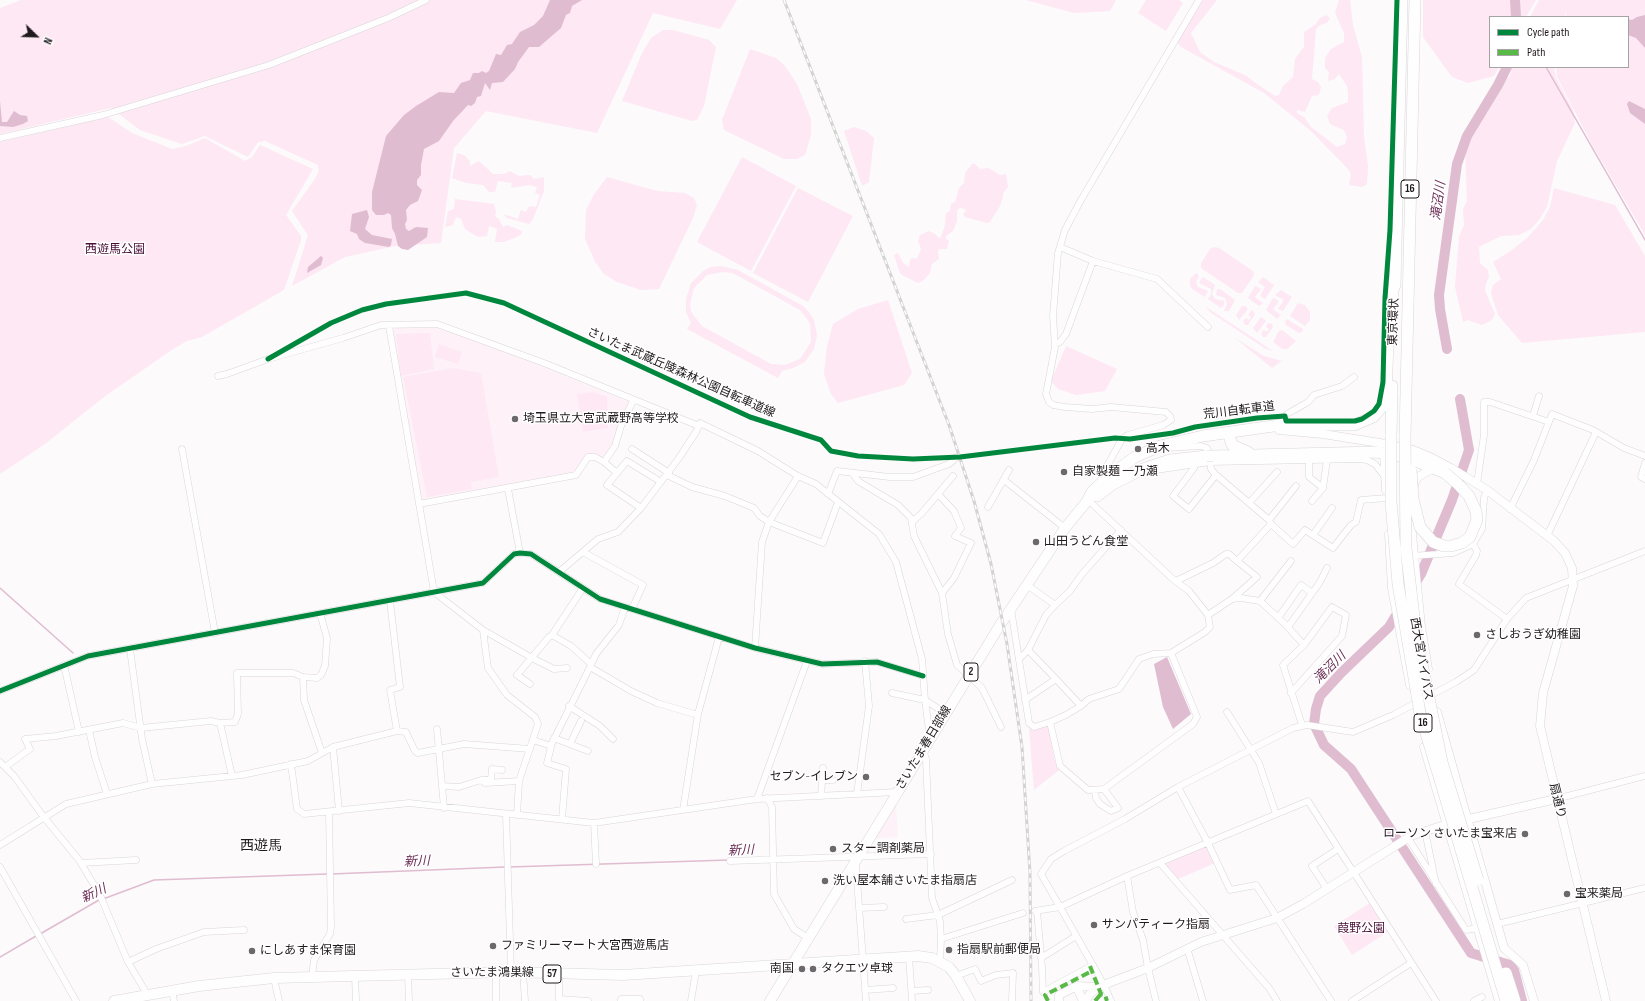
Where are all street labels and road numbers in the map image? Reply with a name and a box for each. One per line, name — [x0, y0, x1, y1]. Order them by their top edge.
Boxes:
road number: 16 — [1401, 180, 1419, 198]
street label: 東京環状 — [1386, 298, 1402, 346]
street label: さいたま武蔵丘陵森林公園自転車道線 — [585, 325, 777, 421]
street label: 荒川自転車道 — [1202, 399, 1276, 423]
street label: 西大宮バイパス — [1407, 616, 1435, 702]
road number: 2 — [964, 663, 978, 681]
street label: さいたま春日部線 — [893, 703, 955, 793]
road number: 16 — [1414, 714, 1432, 732]
street label: 扇通り — [1546, 782, 1568, 820]
road number: 57 — [543, 965, 561, 983]
street label: さいたま鴻巣線 — [450, 966, 534, 980]

